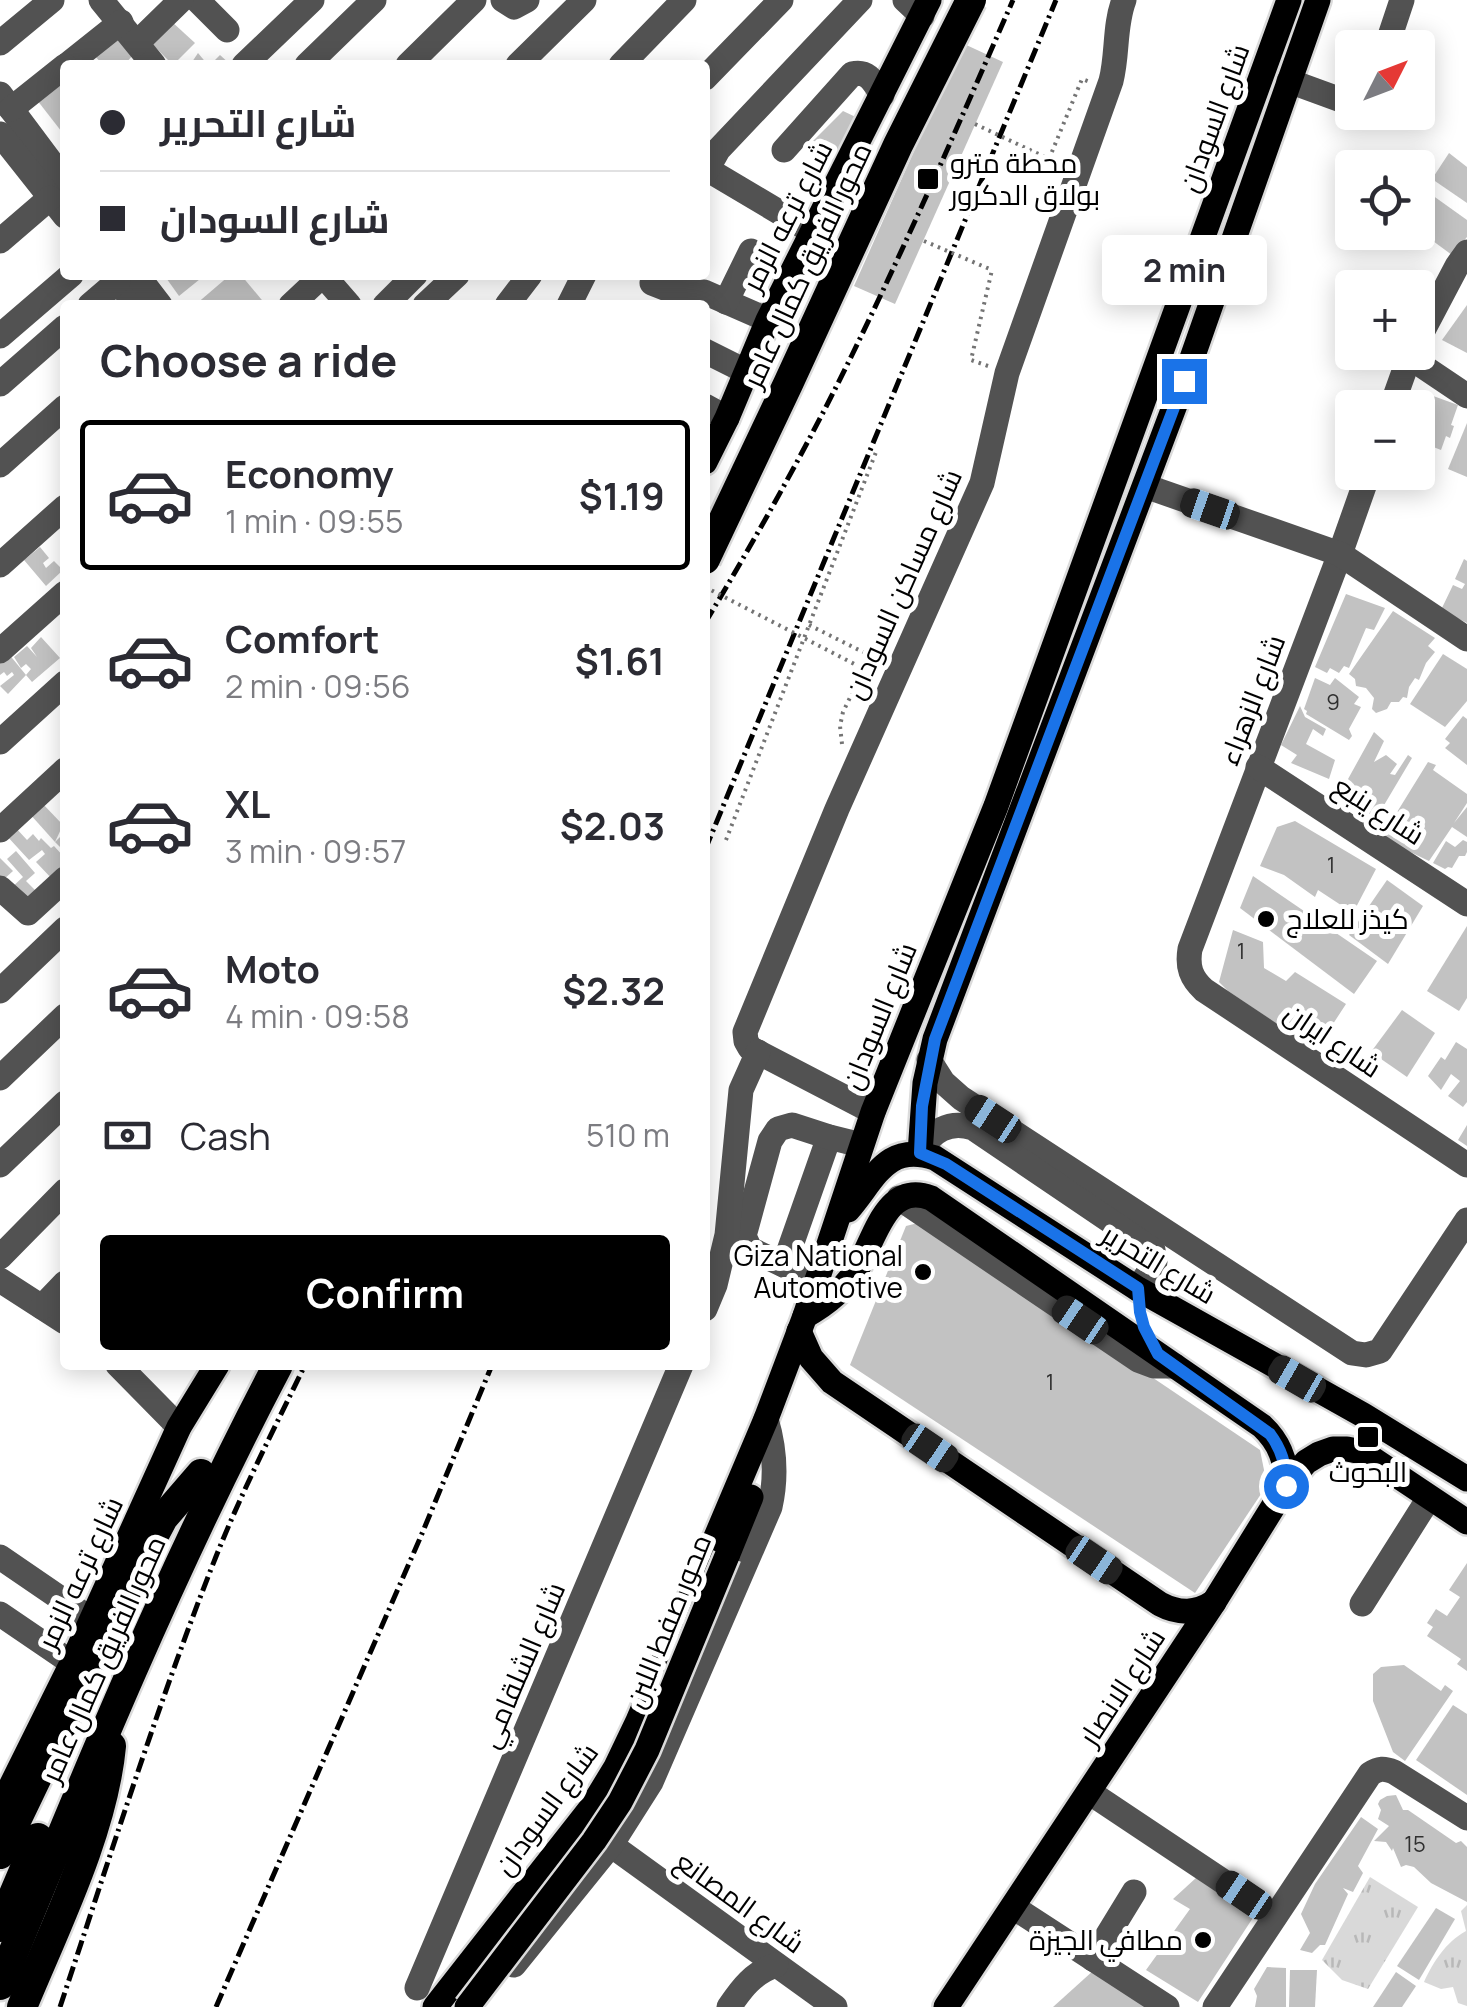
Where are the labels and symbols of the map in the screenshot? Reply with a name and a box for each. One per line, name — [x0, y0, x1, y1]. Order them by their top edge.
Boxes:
north arrow — [1335, 30, 1435, 130]
street label: شارع السودان — [1169, 38, 1258, 197]
street label: شارع ترعه الزمر — [731, 134, 841, 300]
street label: محور الفريق كمال عامر — [732, 136, 880, 395]
place label: محطة مترو بولاق الدكرور — [948, 143, 1100, 213]
marker: محطة مترو بولاق الدكرور — [915, 166, 941, 192]
callout: 2 min — [1102, 236, 1266, 306]
route end — [1162, 359, 1207, 404]
street label: شارع مساكن السودان — [834, 463, 971, 705]
car — [1177, 485, 1243, 533]
street label: شارع الزهراء — [1209, 629, 1294, 771]
house number: 9 — [1326, 687, 1340, 717]
street label: شارع ينبع — [1326, 766, 1432, 854]
house number: 1 — [1327, 850, 1335, 880]
place label: كيذز للعلاج — [1286, 899, 1409, 938]
marker: كيذز للعلاج — [1255, 908, 1277, 930]
house number: 1 — [1237, 936, 1245, 966]
street label: شارع السودان — [831, 937, 926, 1095]
street label: شارع ايران — [1277, 993, 1390, 1086]
car — [960, 1090, 1026, 1148]
street label: شارع التحرير — [1093, 1213, 1224, 1313]
place label: Giza National Automotive — [734, 1236, 903, 1306]
marker: Giza National Automotive — [912, 1261, 934, 1283]
car — [1047, 1291, 1113, 1349]
car — [1264, 1351, 1330, 1407]
house number: 1 — [1046, 1367, 1054, 1397]
car — [897, 1419, 963, 1477]
marker: البحوث — [1355, 1424, 1381, 1450]
place label: البحوث — [1329, 1452, 1407, 1490]
route start — [1264, 1464, 1309, 1509]
street label: شارع ترعه الزمر — [26, 1490, 132, 1657]
street label: محور صفط اللبن — [615, 1528, 719, 1713]
street label: محور الفريق كمال عامر — [30, 1529, 174, 1790]
car — [1061, 1531, 1127, 1589]
street label: شارع الشلقامي — [469, 1576, 577, 1755]
street label: شارع الانصار — [1068, 1621, 1174, 1755]
street label: شارع السودان — [484, 1735, 607, 1883]
house number: 15 — [1404, 1829, 1426, 1859]
street label: شارع المصانع — [668, 1841, 813, 1962]
car — [1211, 1866, 1277, 1924]
place label: مطافي الجيزة — [1029, 1920, 1183, 1962]
marker: مطافي الجيزة — [1192, 1929, 1214, 1951]

